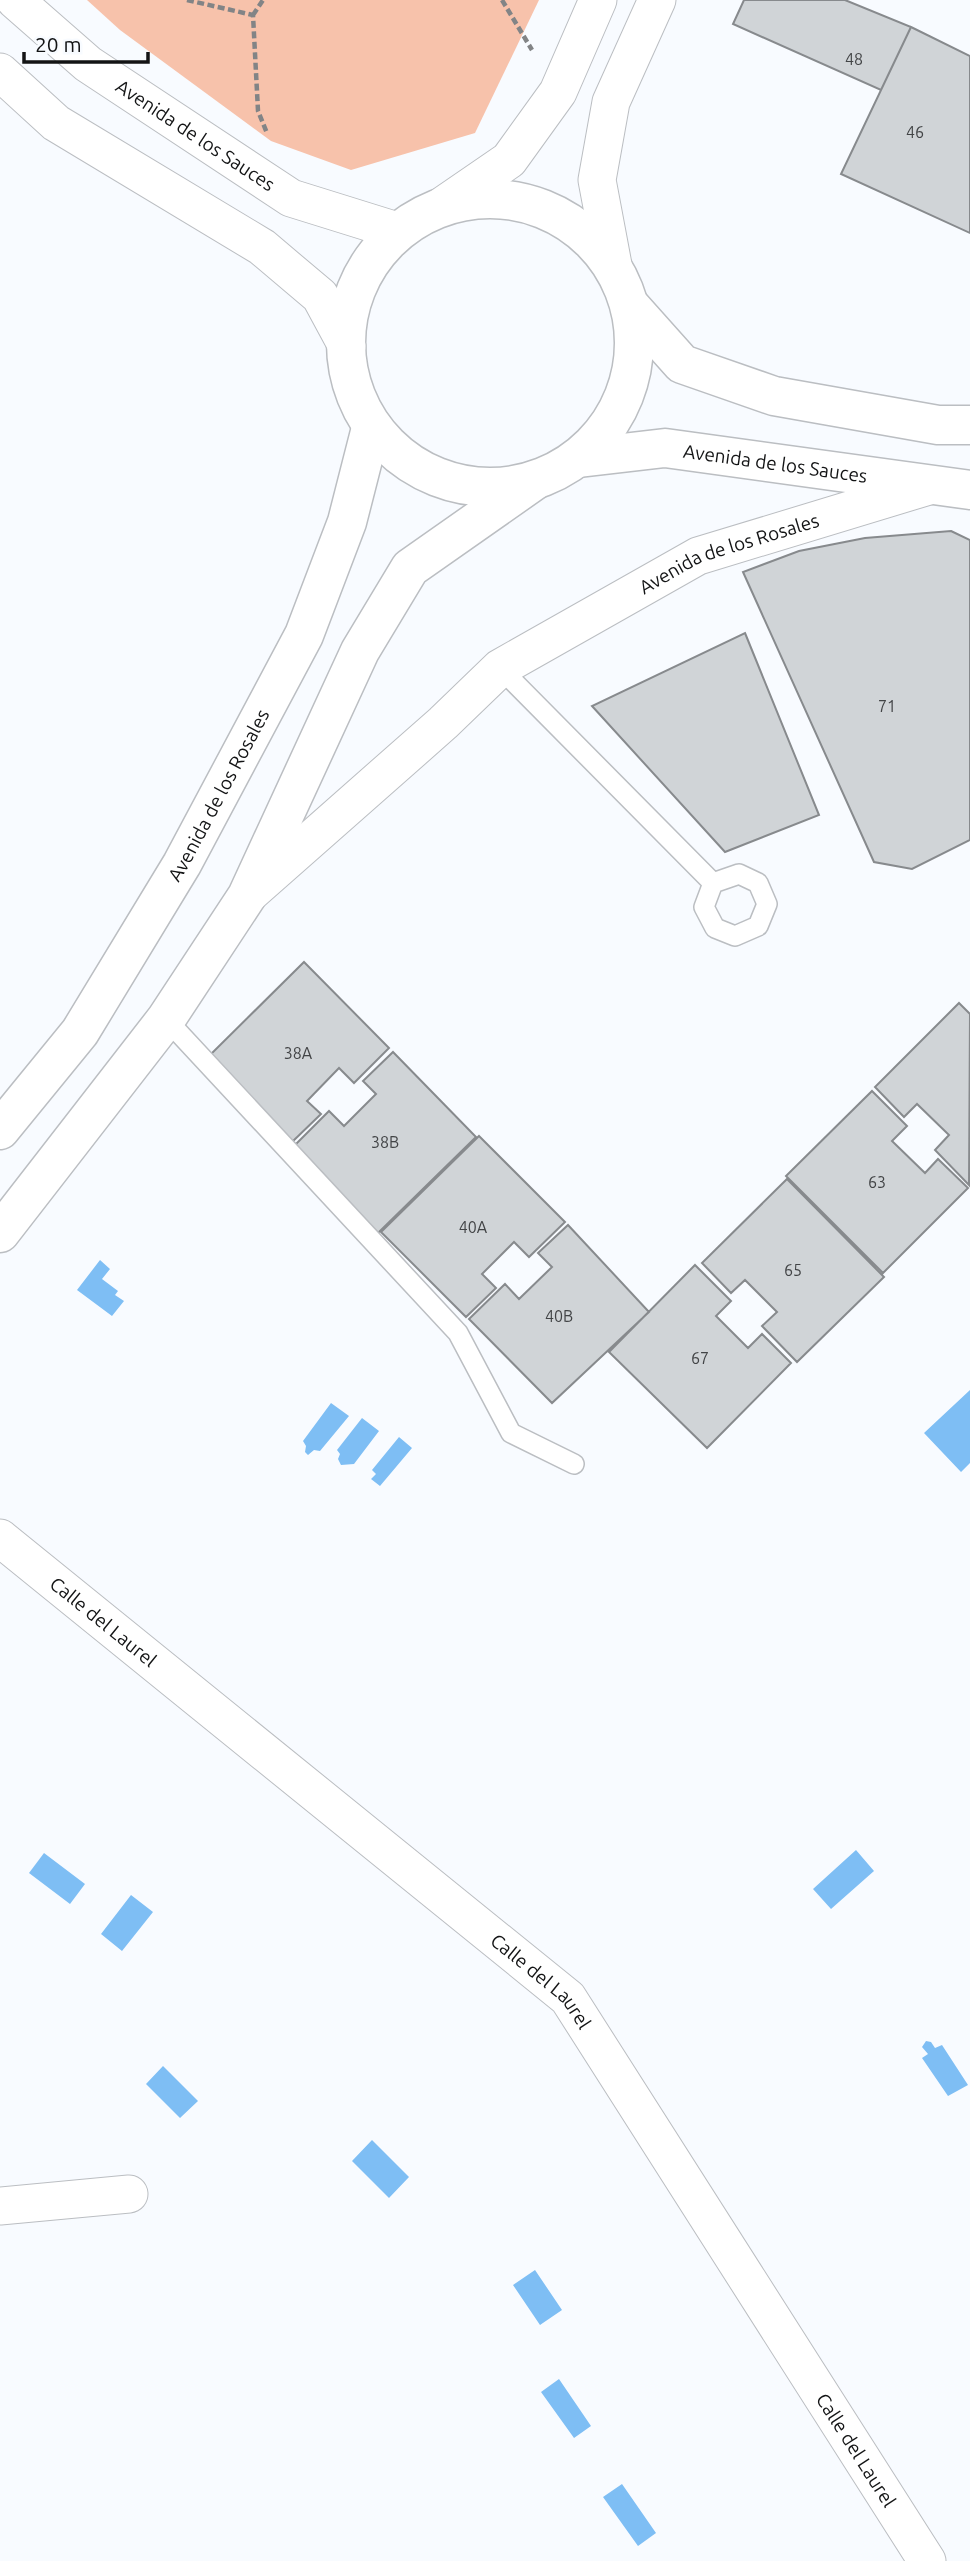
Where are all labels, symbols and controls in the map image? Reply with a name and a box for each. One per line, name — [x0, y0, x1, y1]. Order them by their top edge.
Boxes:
scale bar — [24, 21, 149, 65]
text: 20 m — [35, 32, 82, 56]
house number: 48 — [845, 50, 863, 68]
street label: Avenida de los Sauces — [112, 75, 279, 195]
house number: 46 — [906, 123, 924, 141]
street label: Avenida de los Sauces — [682, 440, 869, 487]
street label: Avenida de los Rosales — [635, 509, 822, 598]
house number: 71 — [878, 697, 896, 715]
street label: Avenida de los Rosales — [163, 705, 273, 885]
house number: 38A — [284, 1044, 313, 1062]
house number: 38B — [371, 1133, 399, 1151]
house number: 63 — [868, 1173, 886, 1191]
house number: 40A — [459, 1218, 488, 1236]
house number: 65 — [784, 1261, 802, 1279]
house number: 40B — [545, 1307, 573, 1325]
house number: 67 — [691, 1349, 709, 1367]
street label: Calle del Laurel — [46, 1572, 161, 1671]
street label: Calle del Laurel — [486, 1929, 596, 2033]
street label: Calle del Laurel — [812, 2389, 901, 2511]

